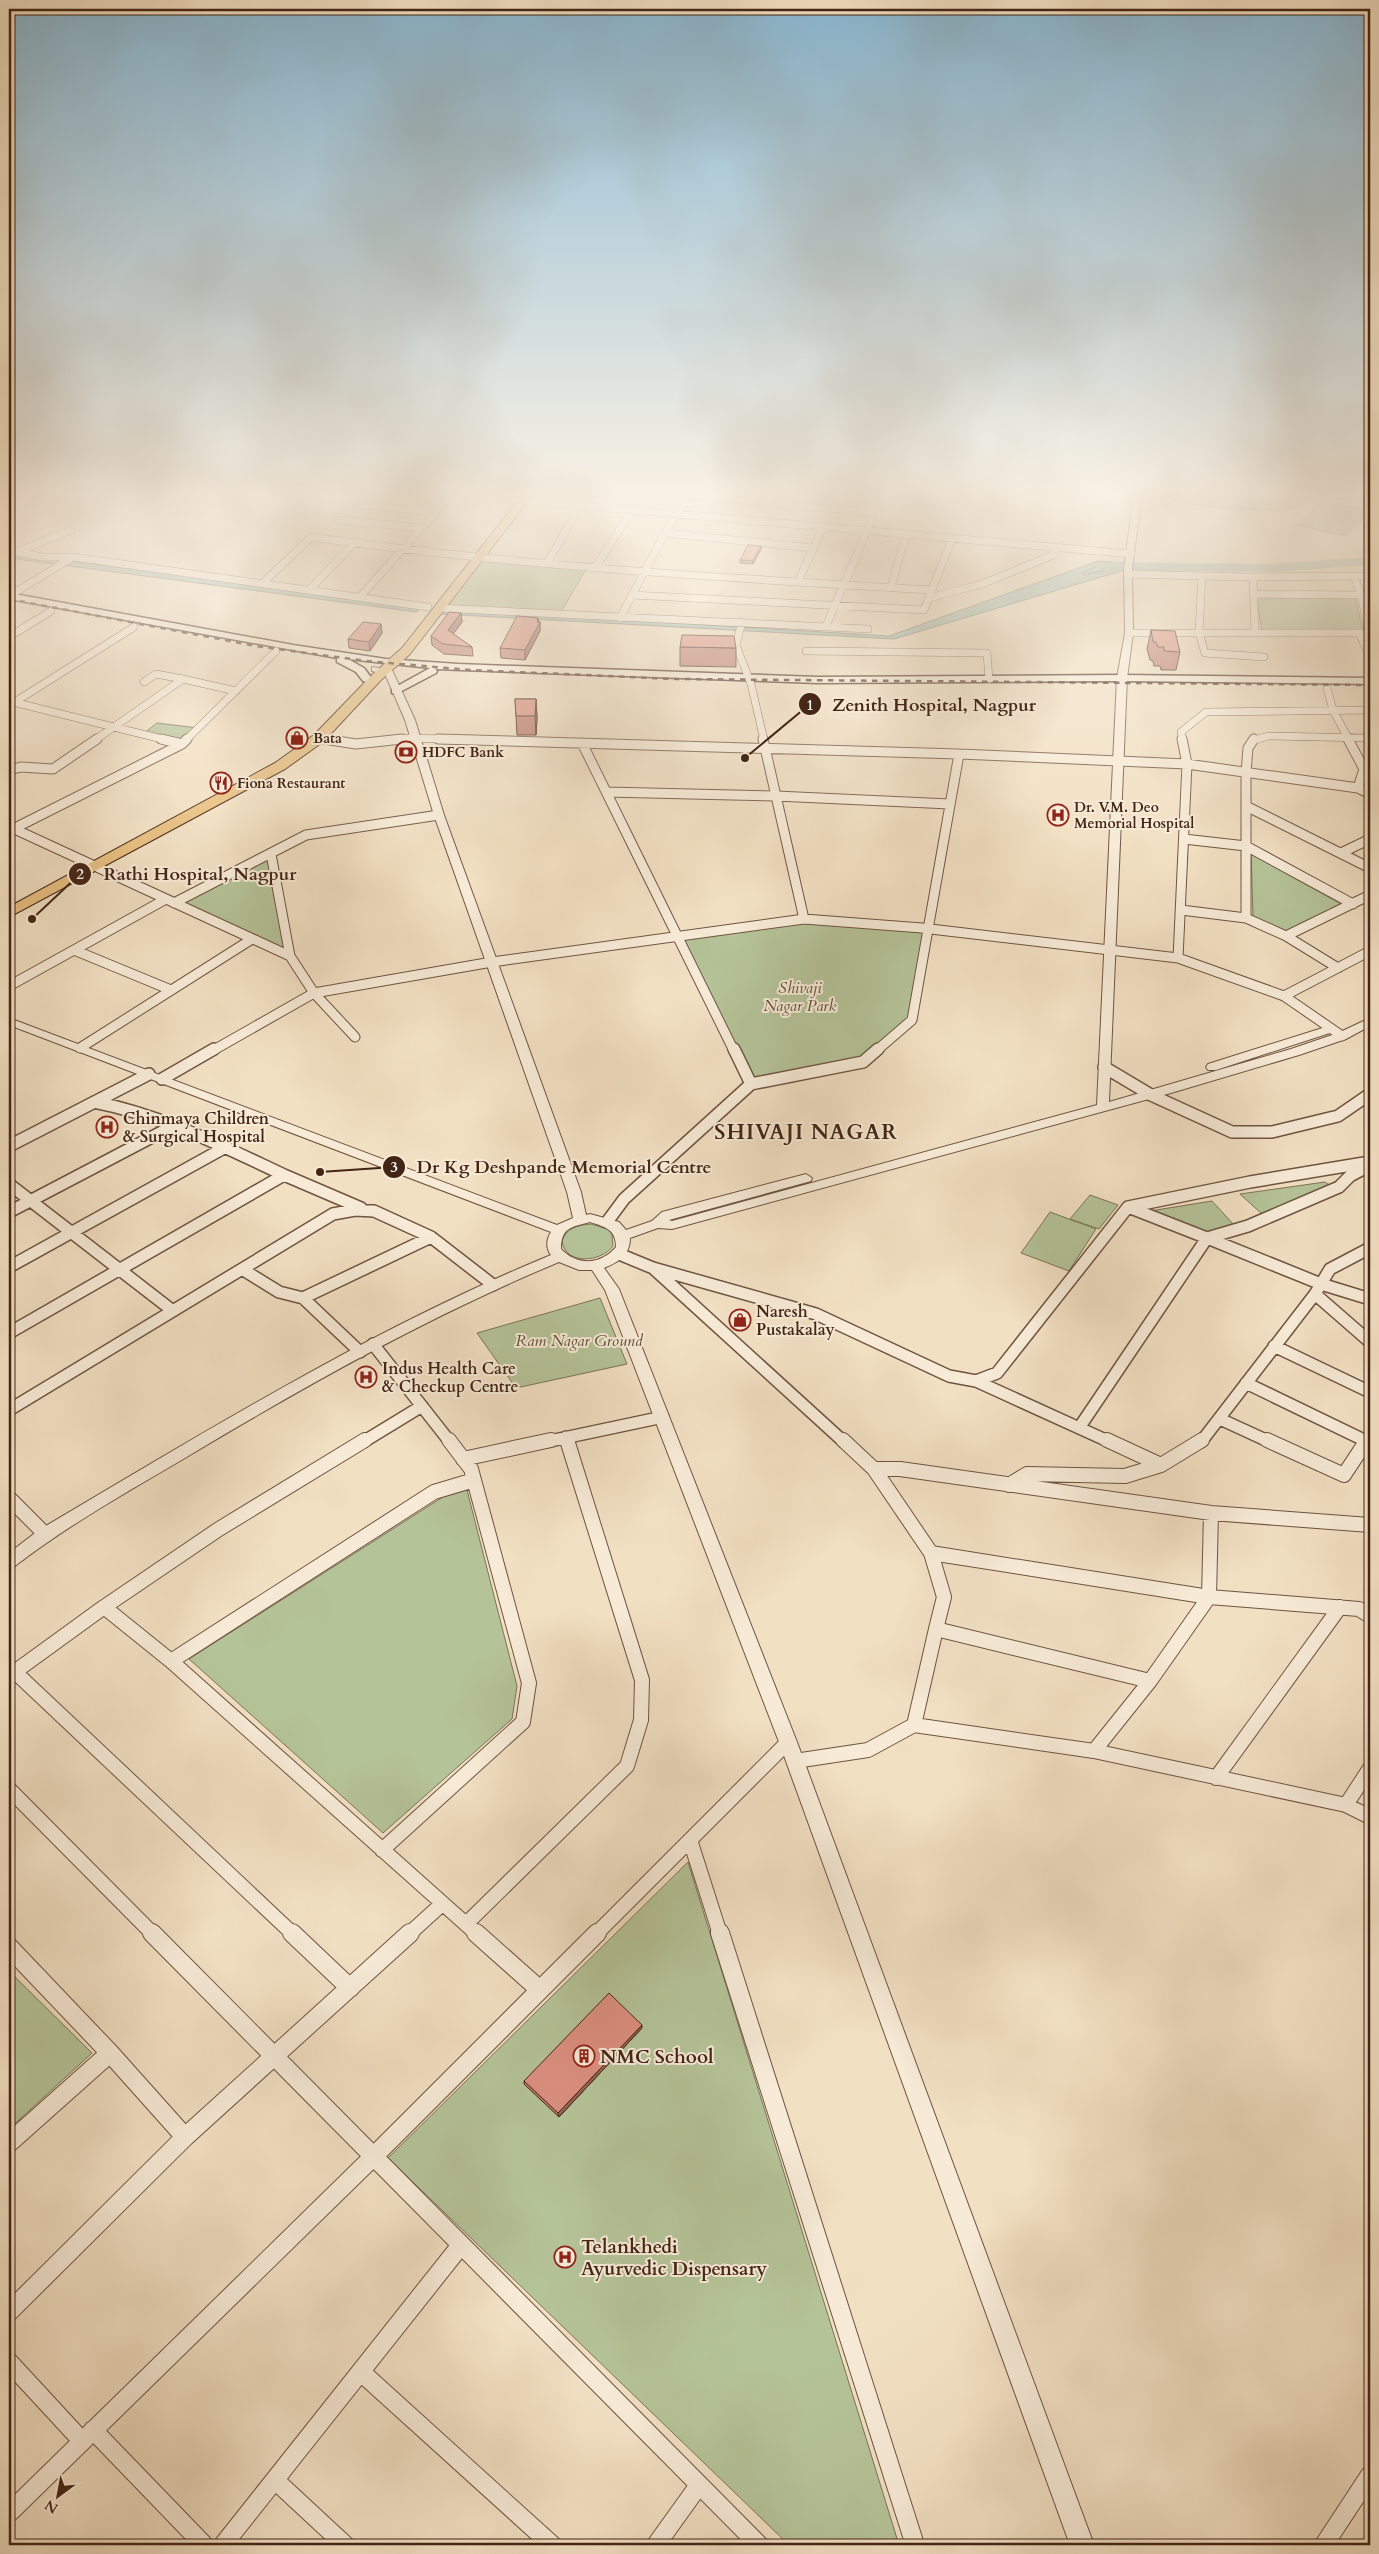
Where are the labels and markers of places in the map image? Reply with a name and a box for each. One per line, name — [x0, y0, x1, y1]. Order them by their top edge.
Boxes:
callout: Zenith Hospital, Nagpur — [797, 688, 1046, 721]
shop icon: Bata — [285, 726, 309, 750]
place label: Bata — [313, 729, 342, 748]
bank icon: HDFC Bank — [394, 740, 418, 764]
place label: HDFC Bank — [422, 743, 504, 762]
restaurant icon: Fiona Restaurant — [209, 771, 233, 795]
place label: Fiona Restaurant — [237, 774, 345, 793]
place label: Dr. V.M. Deo Memorial Hospital — [1074, 798, 1194, 833]
hospital icon: Dr. V.M. Deo Memorial Hospital — [1046, 803, 1070, 827]
callout: Rathi Hospital, Nagpur — [68, 857, 306, 890]
place label: Chinmaya Children & Surgical Hospital — [123, 1108, 270, 1148]
hospital icon: Chinmaya Children & Surgical Hospital — [95, 1115, 119, 1139]
callout: Dr Kg Deshpande Memorial Centre — [382, 1150, 722, 1183]
place label: Naresh Pustakalay — [756, 1301, 835, 1341]
shop icon: Naresh Pustakalay — [728, 1308, 752, 1332]
place label: Indus Health Care & Checkup Centre — [382, 1358, 518, 1398]
hospital icon: Indus Health Care & Checkup Centre — [354, 1365, 378, 1389]
building icon: NMC School — [572, 2044, 596, 2068]
place label: NMC School — [600, 2044, 714, 2070]
place label: Telankhedi Ayurvedic Dispensary — [581, 2234, 767, 2282]
hospital icon: Telankhedi Ayurvedic Dispensary — [553, 2245, 577, 2269]

